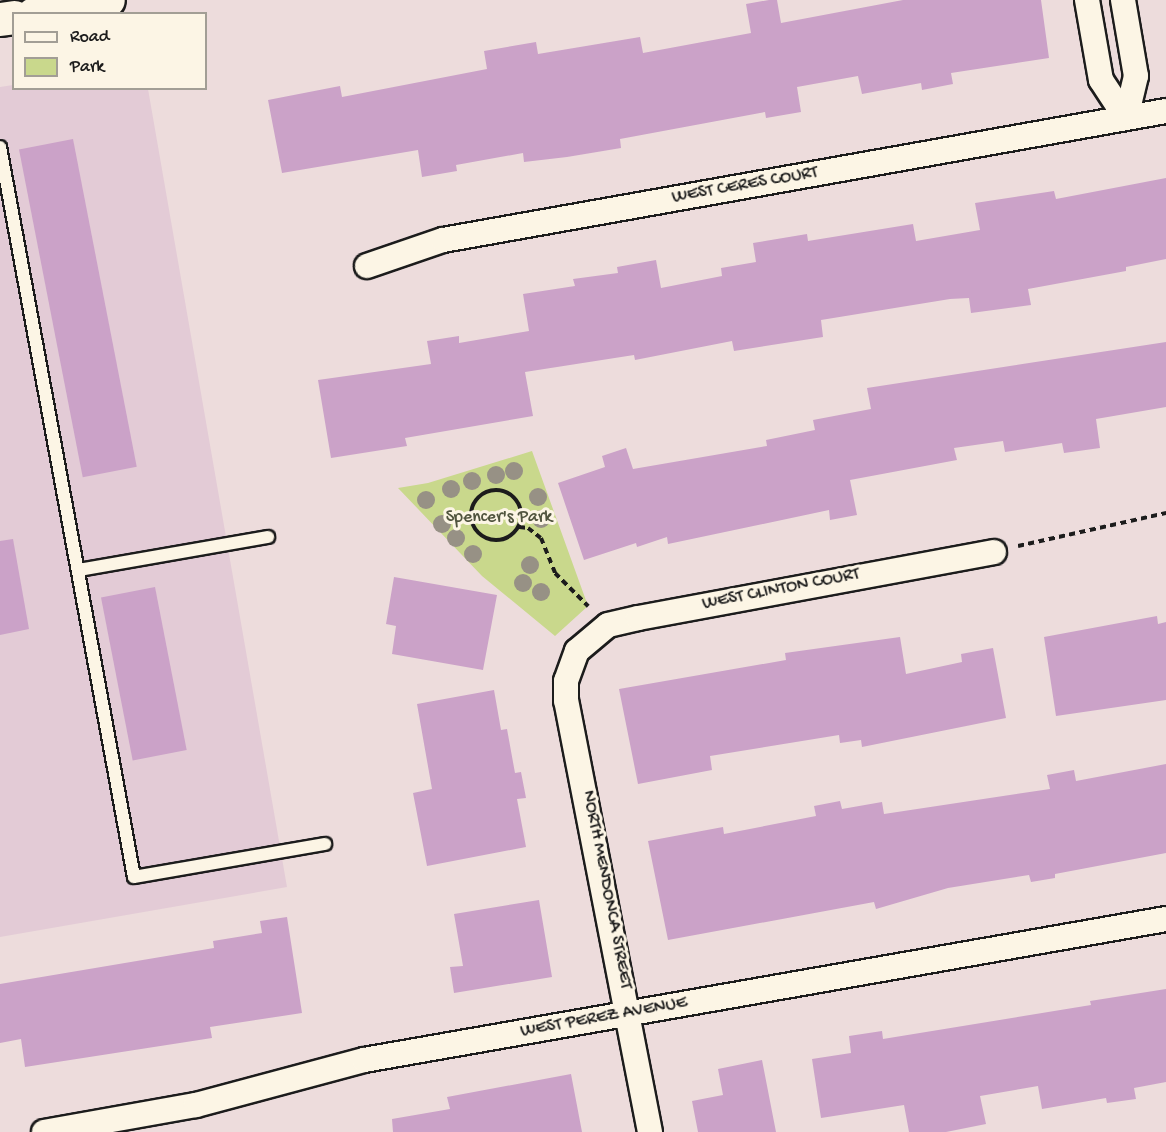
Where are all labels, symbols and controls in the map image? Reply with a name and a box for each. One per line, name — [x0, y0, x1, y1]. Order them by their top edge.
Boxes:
legend — [12, 12, 207, 90]
text: Road — [70, 27, 109, 48]
text: Park — [70, 57, 104, 78]
street label: WEST CERES COURT — [670, 163, 820, 209]
park label: Spencer's Park — [446, 507, 552, 529]
street label: WEST CLINTON COURT — [701, 564, 861, 616]
street label: NORTH MENDONCA STREET — [576, 789, 636, 991]
street label: WEST PEREZ AVENUE — [519, 993, 689, 1043]

